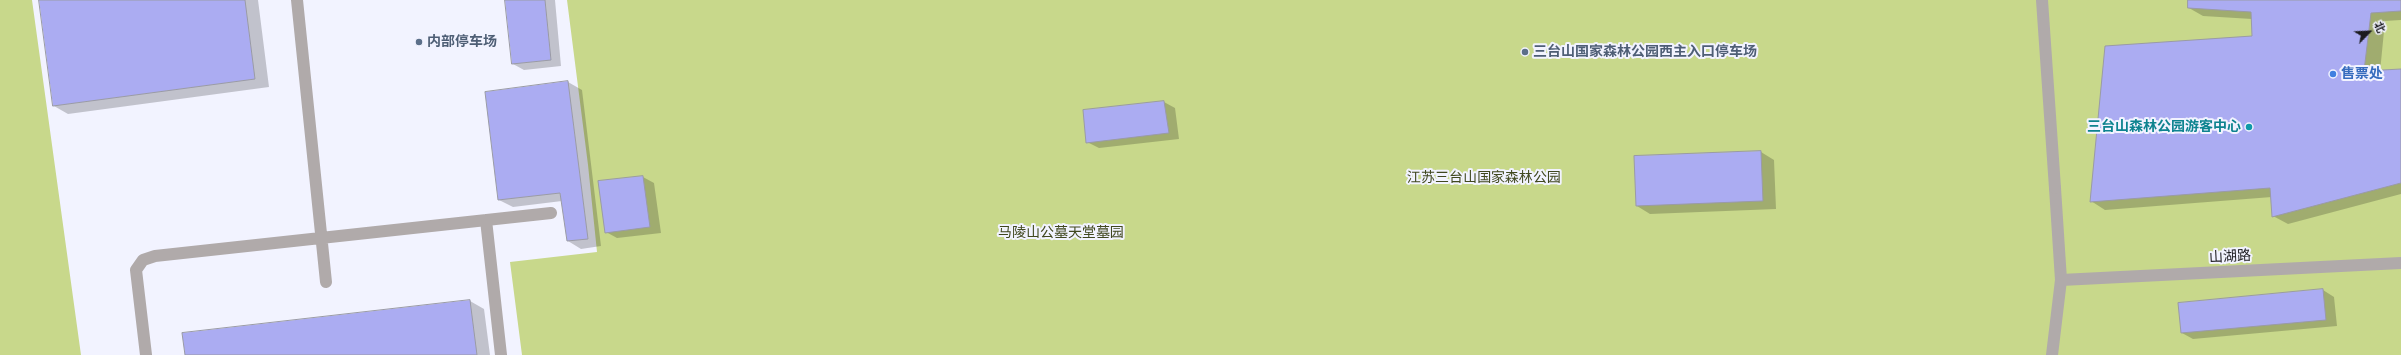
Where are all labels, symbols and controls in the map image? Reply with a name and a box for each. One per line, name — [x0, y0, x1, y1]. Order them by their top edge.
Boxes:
north arrow — [2349, 12, 2389, 52]
text: 北 — [2372, 20, 2388, 35]
place label: 内部停车场 — [427, 34, 497, 50]
marker: 内部停车场 — [414, 37, 424, 47]
place label: 三台山国家森林公园西主入口停车场 — [1533, 44, 1757, 60]
marker: 三台山国家森林公园西主入口停车场 — [1520, 47, 1530, 57]
place label: 售票处 — [2341, 66, 2383, 82]
marker: 售票处 — [2328, 69, 2338, 79]
place label: 三台山森林公园游客中心 — [2087, 119, 2241, 135]
marker: 三台山森林公园游客中心 — [2244, 122, 2254, 132]
park label: 江苏三台山国家森林公园 — [1407, 170, 1561, 186]
park label: 马陵山公墓天堂墓园 — [998, 225, 1124, 241]
street label: 山湖路 — [2209, 248, 2251, 266]

